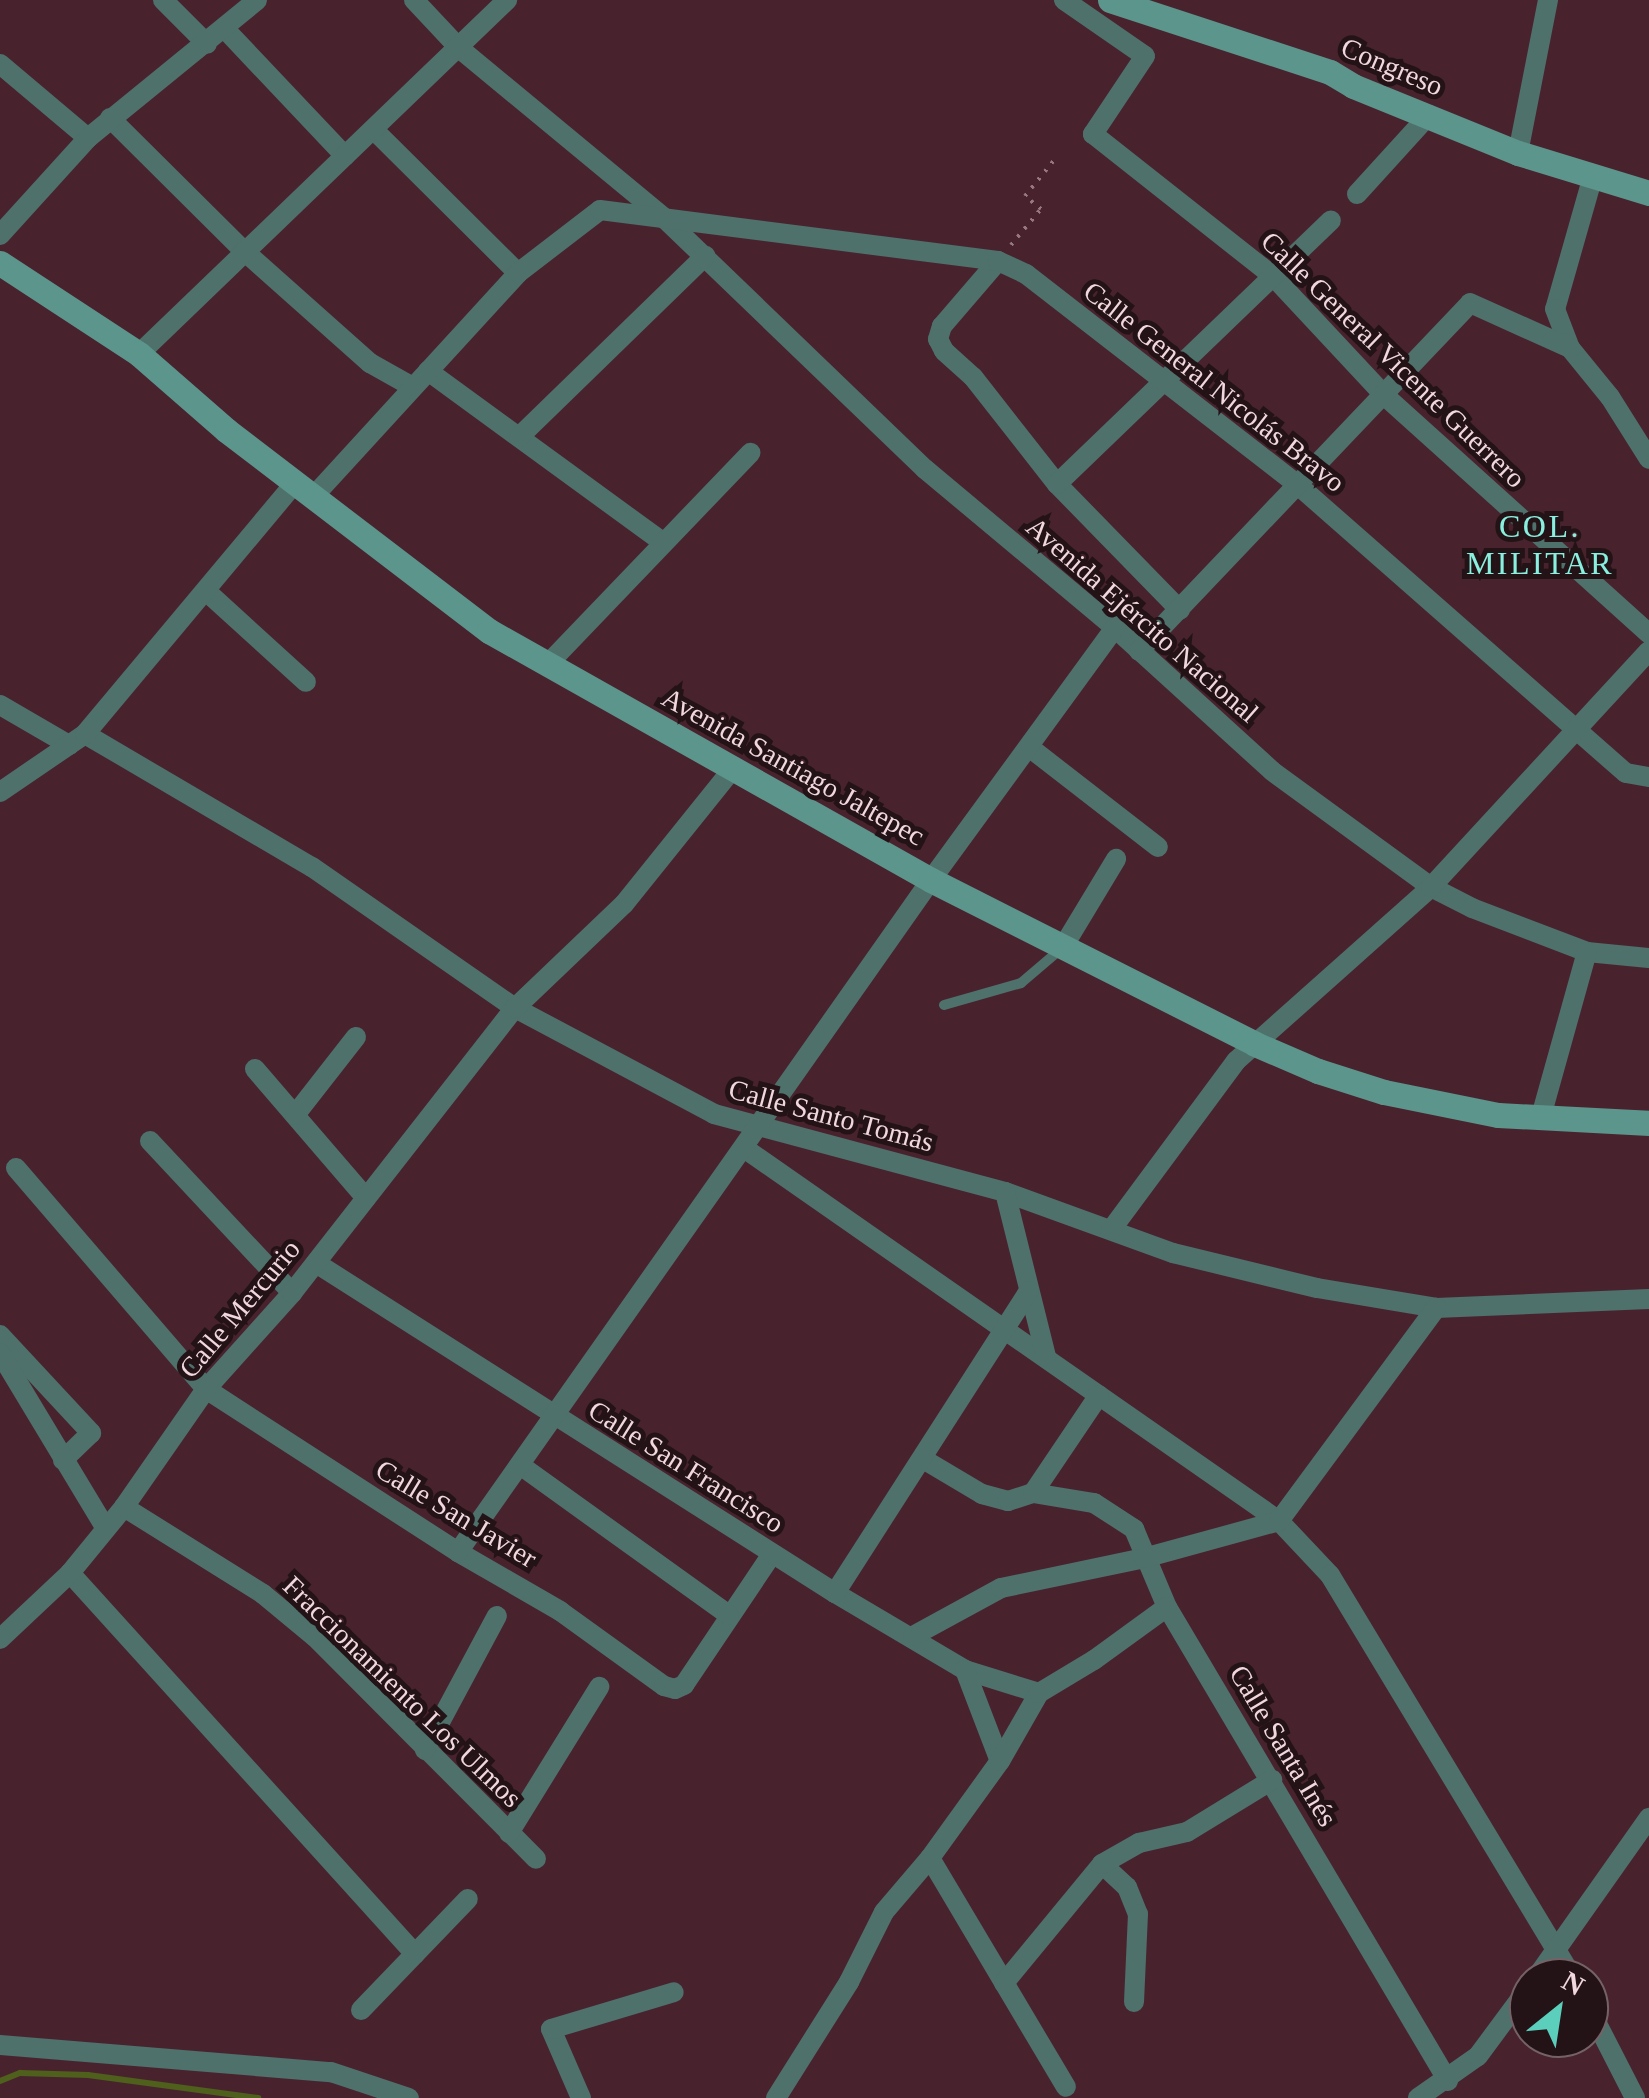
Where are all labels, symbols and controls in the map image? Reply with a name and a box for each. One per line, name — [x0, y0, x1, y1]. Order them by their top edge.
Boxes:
street label: Congreso — [1336, 31, 1448, 103]
street label: Calle General Vicente Guerrero — [1254, 225, 1532, 495]
street label: Calle General Nicolás Bravo — [1077, 274, 1351, 500]
district label: COL. MILITAR — [1466, 508, 1614, 583]
street label: Avenida Ejército Nacional — [1019, 510, 1265, 730]
street label: Avenida Santiago Jaltepec — [656, 681, 930, 853]
street label: Calle Santo Tomás — [725, 1072, 937, 1160]
street label: Calle Mercurio — [172, 1233, 308, 1385]
street label: Calle San Francisco — [582, 1393, 790, 1541]
street label: Calle San Javier — [369, 1453, 543, 1575]
street label: Fraccionamiento Los Ulmos — [276, 1569, 528, 1815]
street label: Calle Santa Inés — [1222, 1659, 1344, 1833]
north arrow — [1509, 1958, 1609, 2058]
text: N — [1557, 1965, 1590, 2002]

